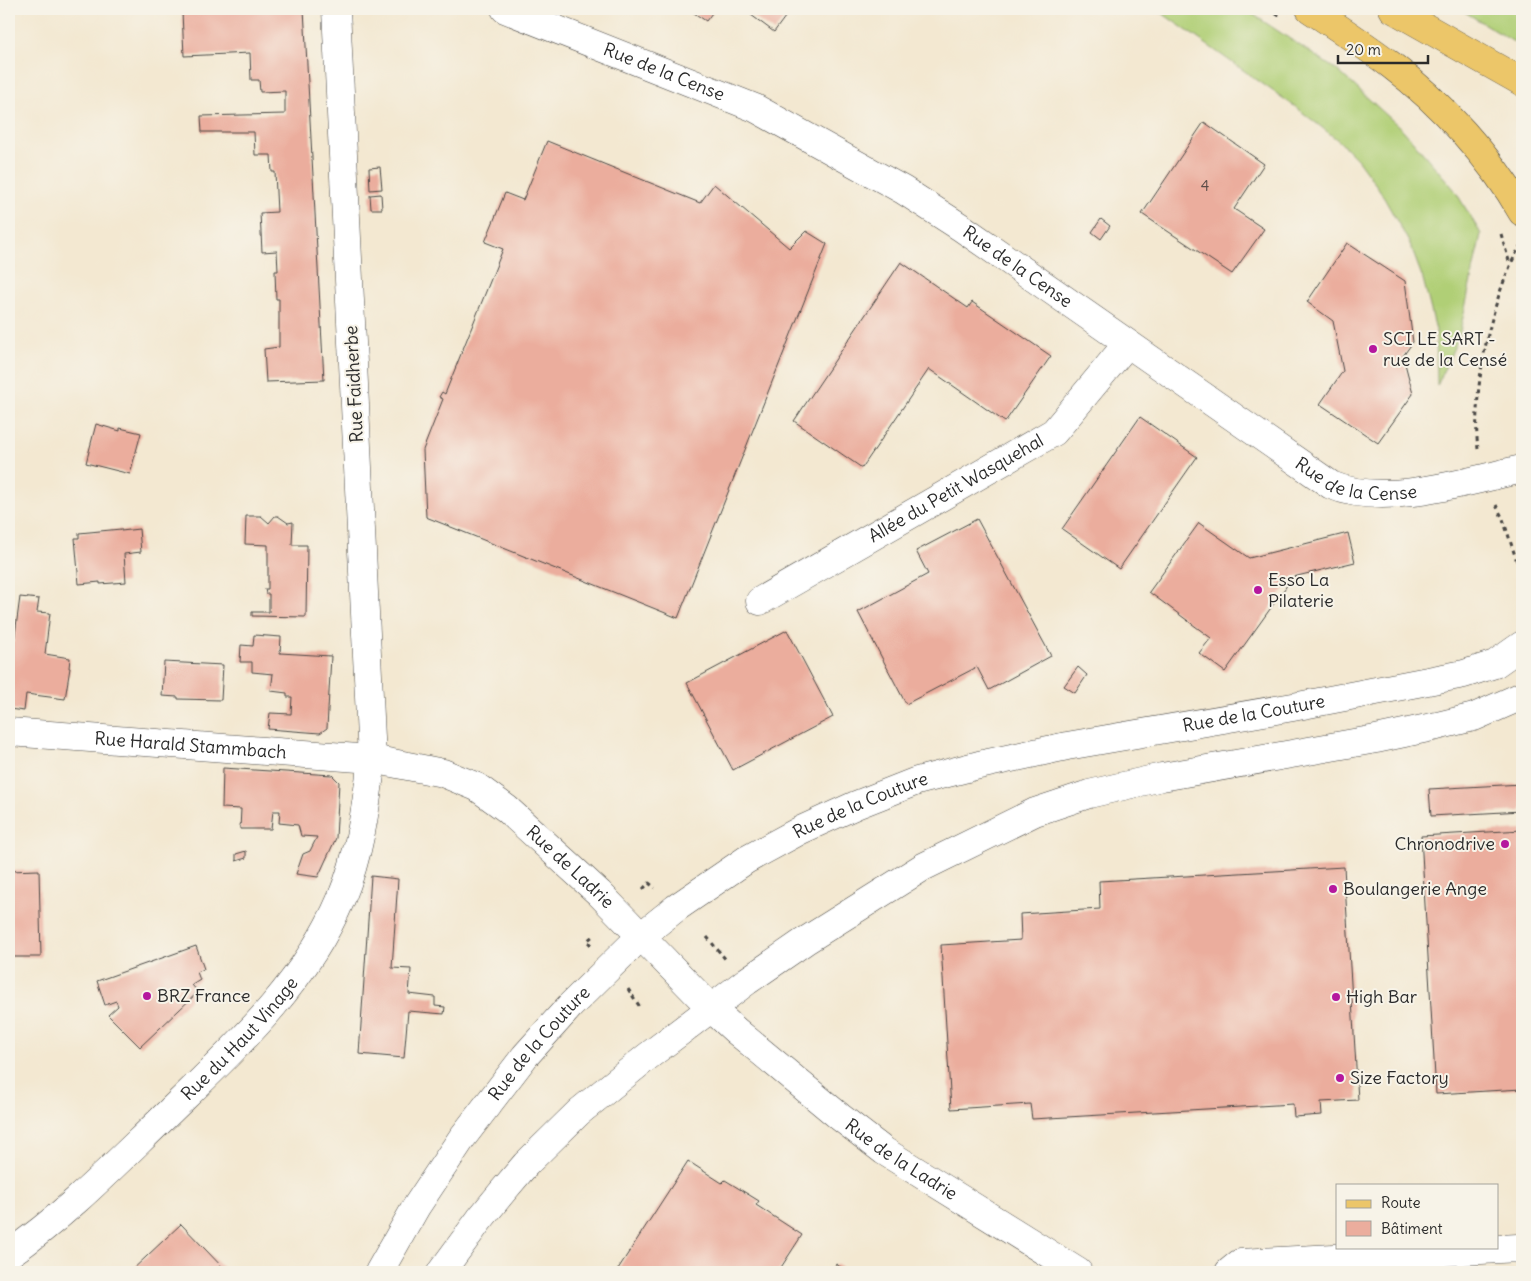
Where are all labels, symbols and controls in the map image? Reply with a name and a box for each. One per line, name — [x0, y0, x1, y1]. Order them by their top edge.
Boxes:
scale bar — [1338, 32, 1428, 64]
street label: Rue de la Cense — [600, 37, 728, 106]
text: 20 m — [1346, 40, 1381, 59]
house number: 4 — [1201, 176, 1210, 195]
street label: Rue de la Cense — [959, 220, 1077, 312]
street label: Rue Faidherbe — [339, 325, 368, 443]
place label: SCI LE SART - rue de la Censé — [1383, 327, 1507, 371]
marker: SCI LE SART - rue de la Censé — [1367, 343, 1379, 355]
street label: Allée du Petit Wasquehal — [864, 429, 1047, 547]
street label: Rue de la Cense — [1291, 452, 1418, 505]
place label: Esso La Pilaterie — [1268, 568, 1334, 612]
marker: Esso La Pilaterie — [1252, 584, 1264, 596]
street label: Rue de la Couture — [1181, 689, 1327, 737]
street label: Rue Harald Stammbach — [94, 726, 287, 764]
street label: Rue de la Couture — [789, 767, 930, 843]
street label: Rue de Ladrie — [522, 820, 619, 913]
place label: Chronodrive — [1395, 832, 1495, 855]
marker: Chronodrive — [1499, 838, 1511, 850]
place label: Boulangerie Ange — [1343, 877, 1487, 900]
marker: Boulangerie Ange — [1327, 883, 1339, 895]
street label: Rue du Haut Vinage — [176, 972, 303, 1105]
street label: Rue de la Couture — [483, 981, 595, 1105]
place label: BRZ France — [157, 984, 251, 1007]
place label: High Bar — [1346, 985, 1418, 1008]
marker: BRZ France — [141, 990, 153, 1002]
marker: High Bar — [1330, 991, 1342, 1003]
place label: Size Factory — [1350, 1066, 1449, 1089]
marker: Size Factory — [1334, 1072, 1346, 1084]
street label: Rue de la Ladrie — [841, 1113, 962, 1205]
legend — [1336, 1184, 1498, 1248]
text: Route — [1381, 1193, 1421, 1212]
text: Bâtiment — [1381, 1219, 1443, 1238]

